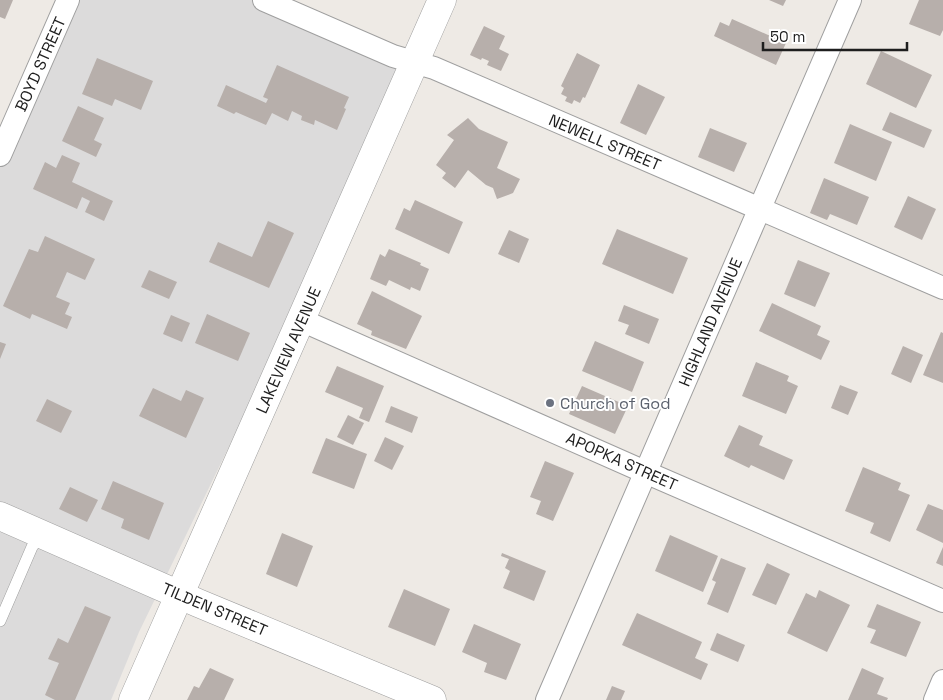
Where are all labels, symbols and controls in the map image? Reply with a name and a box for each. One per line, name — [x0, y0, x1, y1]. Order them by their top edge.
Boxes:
street label: BOYD STREET — [10, 14, 71, 115]
scale bar — [763, 20, 907, 52]
text: 50 m — [770, 27, 805, 46]
street label: NEWELL STREET — [545, 109, 664, 176]
street label: HIGHLAND AVENUE — [674, 255, 747, 390]
street label: LAKEVIEW AVENUE — [251, 284, 326, 417]
place label: Church of God — [560, 393, 671, 414]
marker: Church of God — [544, 397, 556, 409]
street label: APOPKA STREET — [563, 427, 681, 495]
street label: TILDEN STREET — [159, 578, 271, 641]

